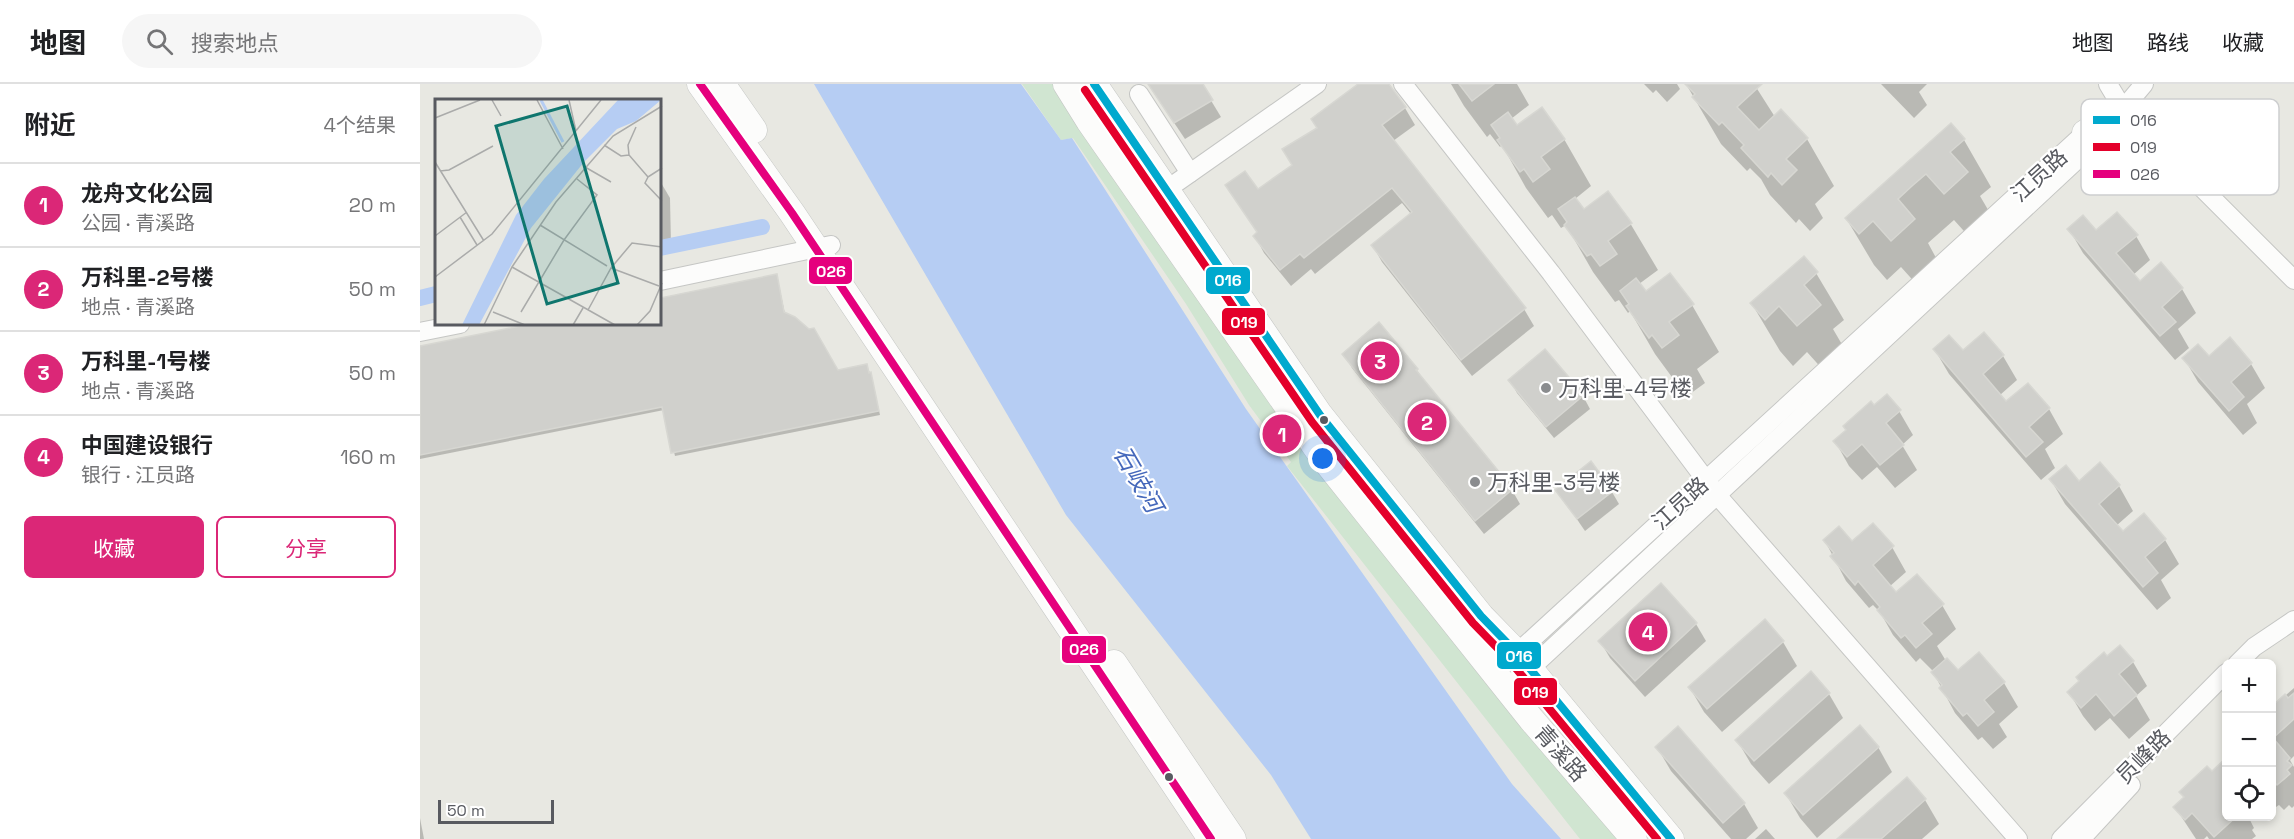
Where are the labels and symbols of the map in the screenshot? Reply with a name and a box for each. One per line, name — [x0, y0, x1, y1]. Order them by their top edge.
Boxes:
inset map — [435, 99, 662, 326]
legend — [2081, 99, 2279, 195]
text: 016 — [2130, 110, 2157, 131]
text: 019 — [2130, 137, 2157, 158]
street label: 江员路 — [2005, 143, 2073, 207]
text: 026 — [2130, 164, 2160, 185]
line badge: 026 — [808, 256, 853, 285]
text: 026 — [816, 261, 846, 282]
line badge: 016 — [1205, 266, 1251, 295]
text: 016 — [1214, 270, 1242, 291]
line badge: 019 — [1221, 307, 1266, 336]
text: 019 — [1230, 312, 1258, 333]
pin: 3 — [1360, 338, 1400, 384]
place label: 万科里-4号楼 — [1558, 374, 1692, 402]
marker: 万科里-4号楼 — [1539, 381, 1553, 395]
pin: 2 — [1408, 400, 1446, 444]
pin: 1 — [1262, 412, 1302, 456]
unlabelled marker — [1318, 414, 1330, 426]
water label: 石岐河 — [1107, 440, 1171, 521]
your location — [1308, 444, 1337, 473]
place label: 万科里-3号楼 — [1487, 468, 1620, 496]
street label: 江员路 — [1646, 471, 1714, 535]
marker: 万科里-3号楼 — [1468, 475, 1482, 489]
pin: 4 — [1628, 610, 1668, 654]
line badge: 026 — [1061, 635, 1107, 664]
text: 026 — [1069, 639, 1099, 660]
line badge: 016 — [1496, 641, 1542, 670]
text: 016 — [1505, 646, 1533, 667]
line badge: 019 — [1513, 677, 1558, 706]
text: 019 — [1521, 682, 1549, 703]
street label: 青溪路 — [1529, 719, 1593, 787]
street label: 员峰路 — [2110, 723, 2176, 789]
unlabelled marker — [1163, 771, 1175, 783]
scale bar — [438, 797, 554, 824]

